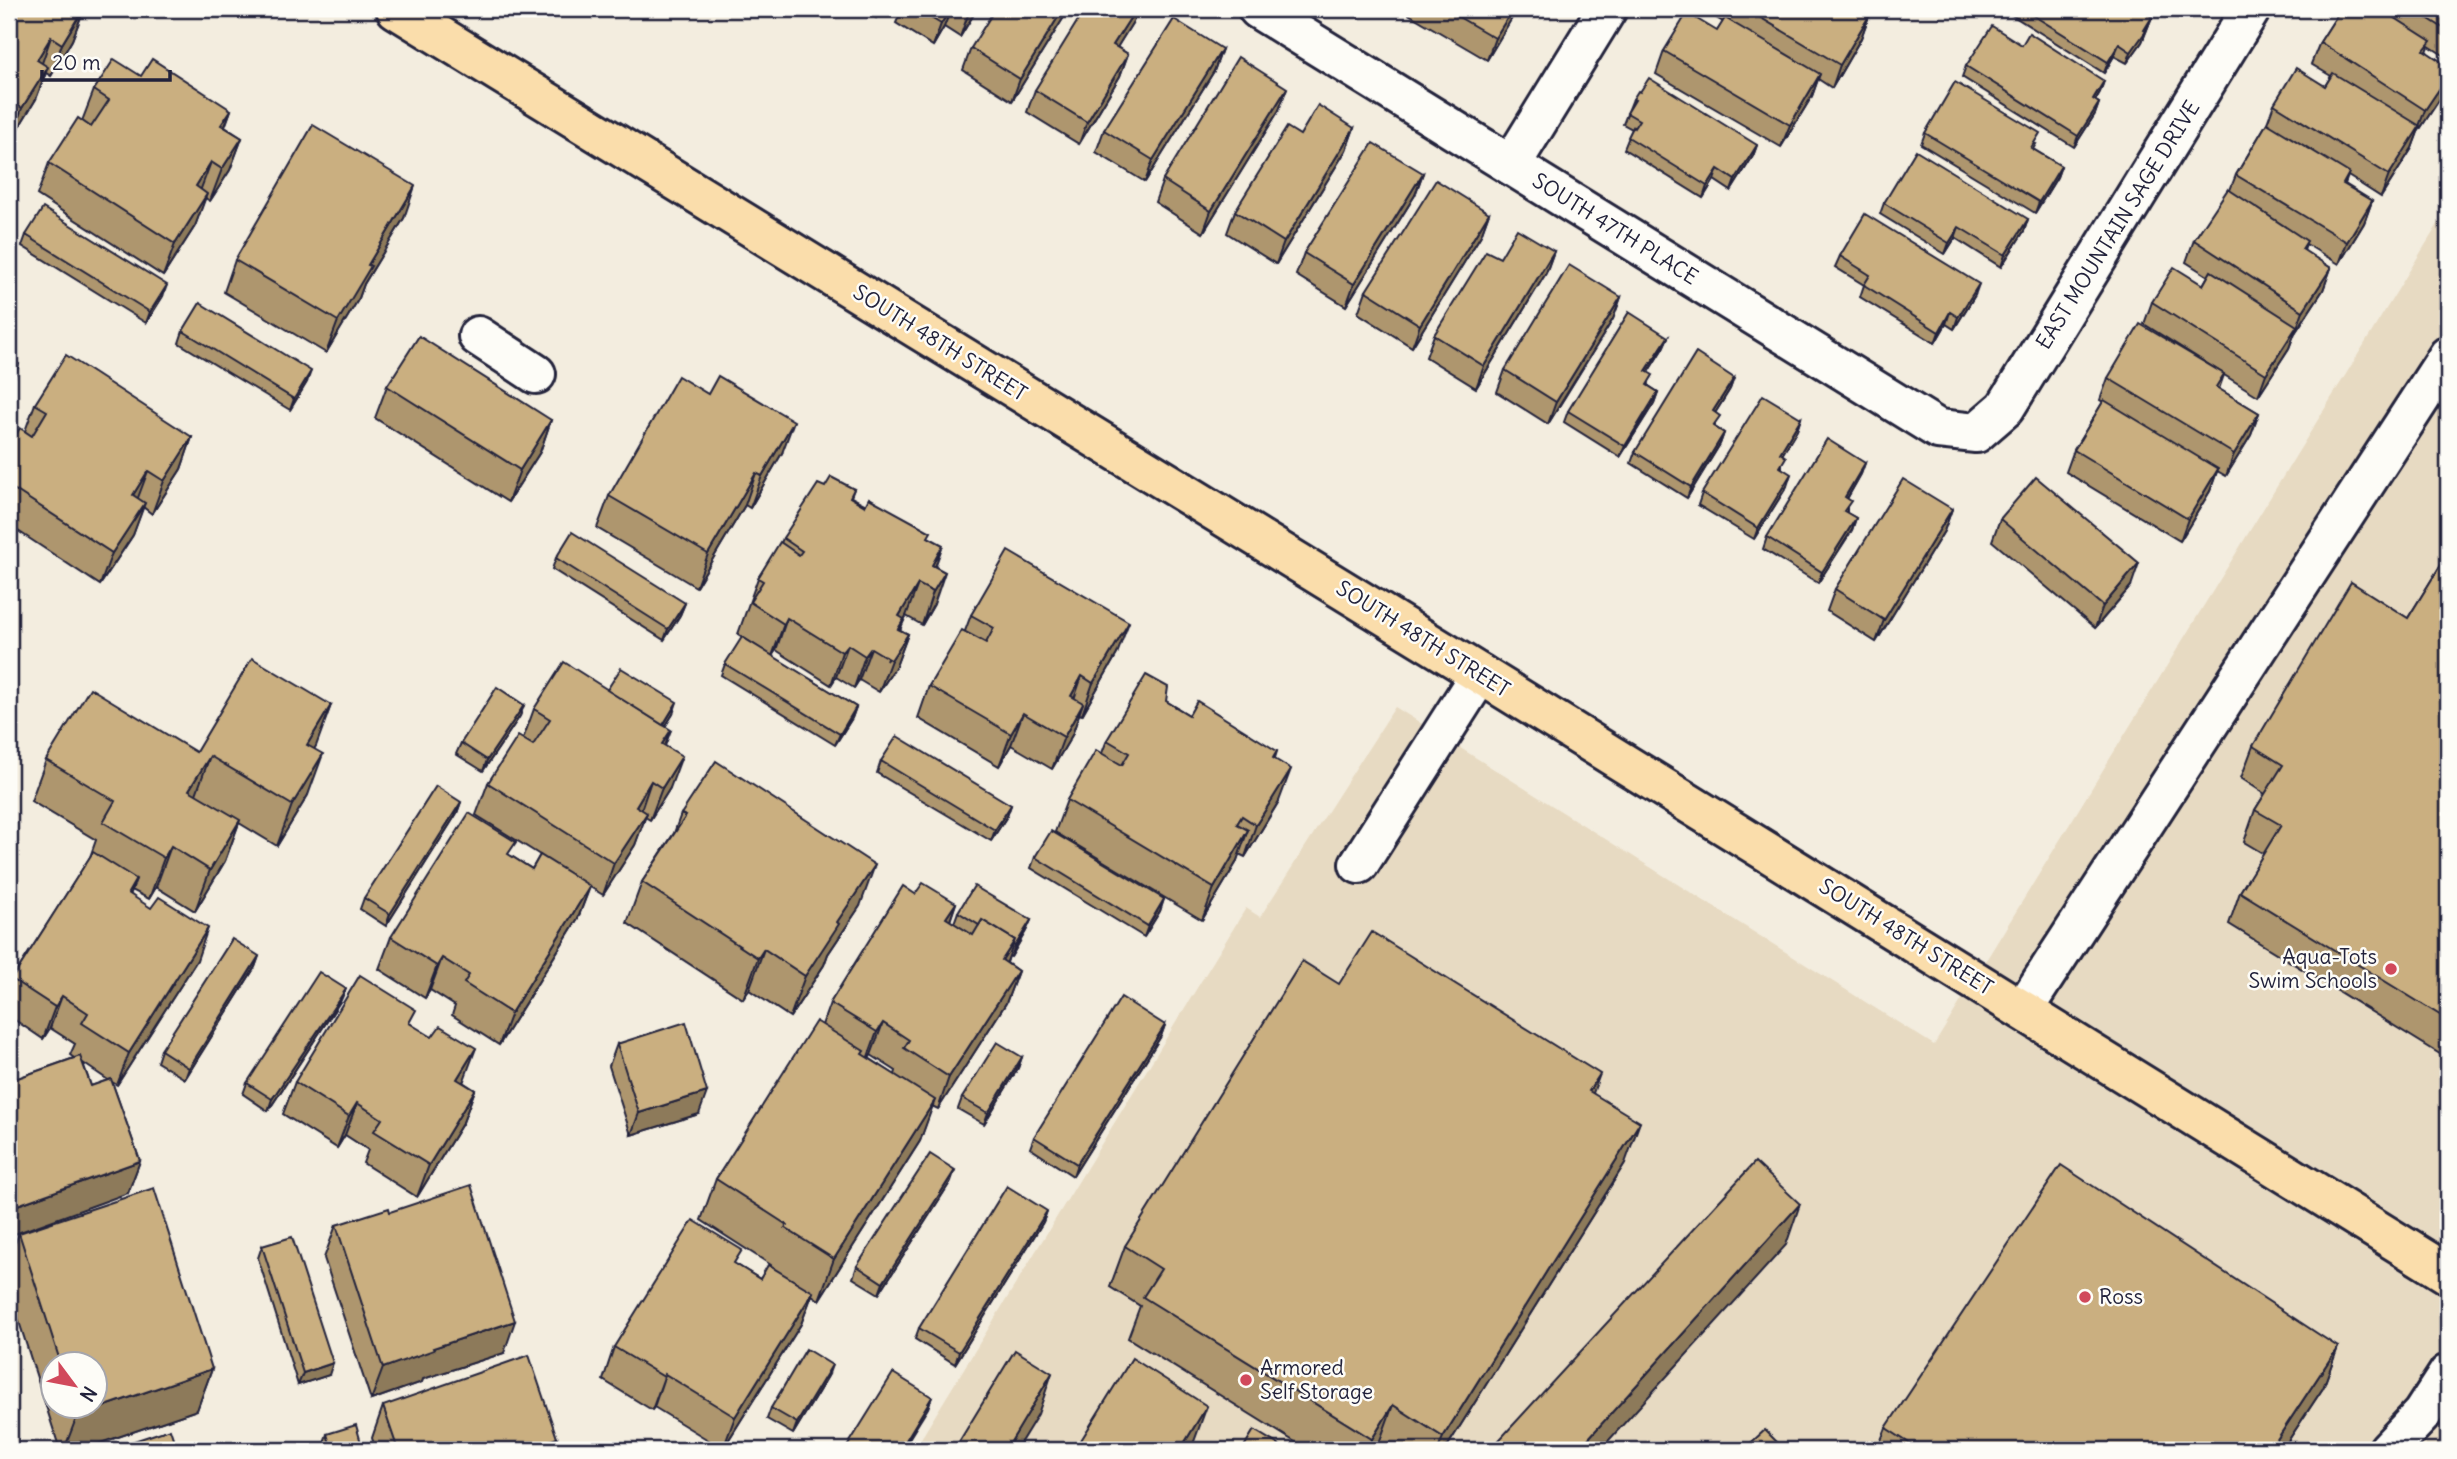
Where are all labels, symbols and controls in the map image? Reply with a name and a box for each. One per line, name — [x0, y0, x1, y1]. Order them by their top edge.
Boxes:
scale bar — [42, 38, 170, 82]
text: 20 m — [52, 49, 101, 76]
street label: EAST MOUNTAIN SAGE DRIVE — [2030, 95, 2205, 354]
street label: SOUTH 47TH PLACE — [1527, 167, 1703, 290]
street label: SOUTH 48TH STREET — [848, 278, 1032, 407]
street label: SOUTH 48TH STREET — [1331, 574, 1515, 703]
street label: SOUTH 48TH STREET — [1814, 872, 1998, 1001]
place label: Aqua-Tots Swim Schools — [2249, 943, 2377, 994]
marker: Aqua-Tots Swim Schools — [2383, 961, 2399, 977]
place label: Ross — [2099, 1283, 2143, 1310]
marker: Ross — [2077, 1289, 2093, 1305]
north arrow — [38, 1350, 108, 1420]
place label: Armored Self Storage — [1260, 1354, 1373, 1405]
marker: Armored Self Storage — [1238, 1372, 1254, 1388]
text: N — [75, 1382, 102, 1406]

